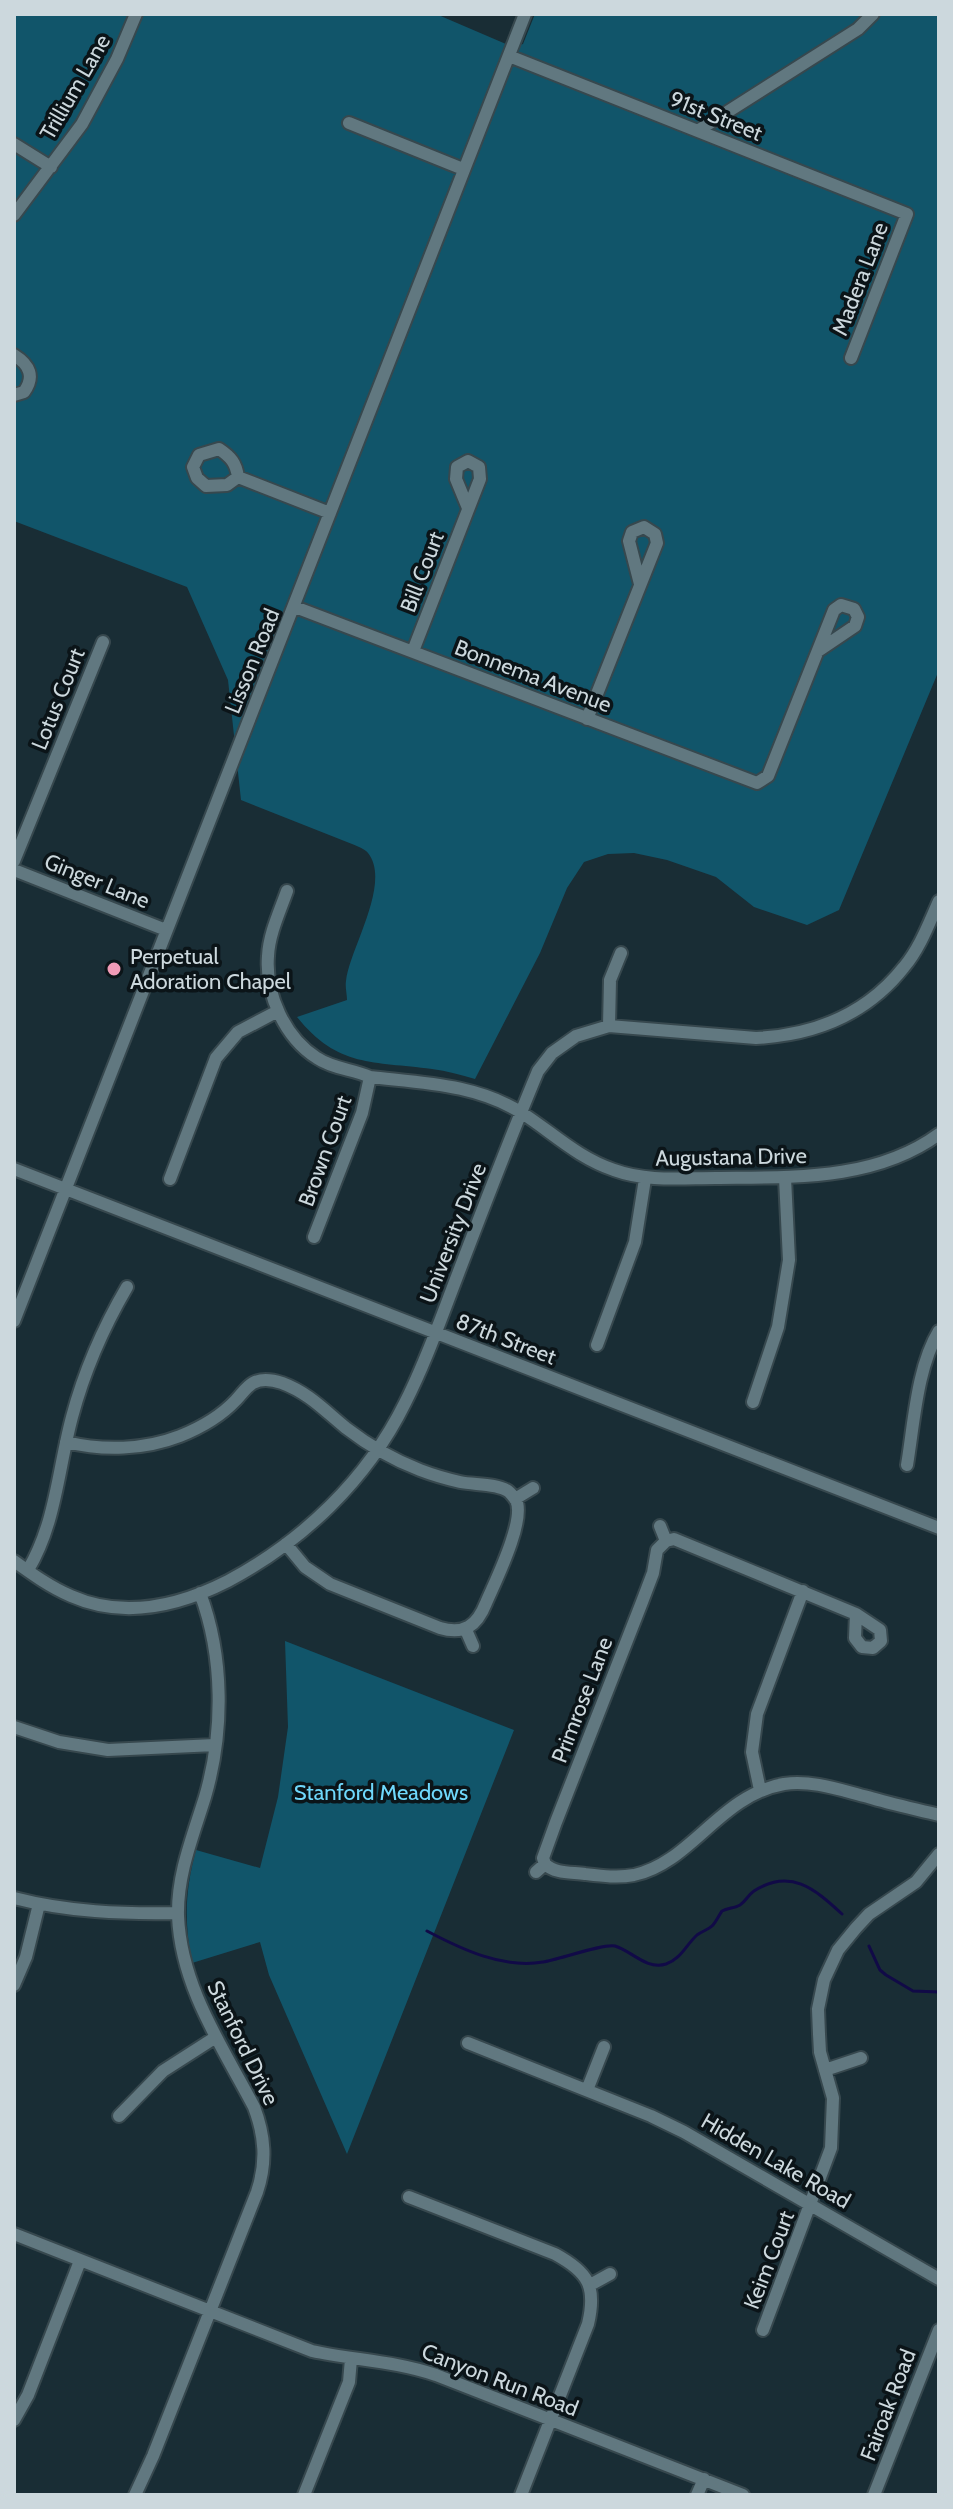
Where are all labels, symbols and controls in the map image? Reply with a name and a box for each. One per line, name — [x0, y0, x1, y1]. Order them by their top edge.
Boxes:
street label: Trillium Lane — [34, 29, 116, 145]
street label: 91st Street — [666, 85, 767, 147]
street label: Madera Lane — [826, 219, 894, 339]
street label: Bill Court — [394, 527, 450, 616]
street label: Lisson Road — [219, 604, 285, 718]
street label: Bonnema Avenue — [451, 634, 615, 718]
street label: Lotus Court — [25, 644, 91, 754]
street label: Ginger Lane — [41, 848, 153, 914]
place label: Perpetual Adoration Chapel — [130, 943, 292, 995]
marker: Perpetual Adoration Chapel — [105, 960, 123, 978]
street label: Brown Court — [292, 1091, 358, 1210]
street label: Augustana Drive — [655, 1142, 807, 1172]
street label: University Drive — [414, 1159, 492, 1307]
street label: 87th Street — [452, 1308, 560, 1371]
street label: Primrose Lane — [546, 1633, 618, 1767]
park label: Stanford Meadows — [294, 1779, 468, 1806]
street label: Stanford Drive — [201, 1976, 285, 2110]
street label: Hidden Lake Road — [697, 2107, 855, 2215]
street label: Keim Court — [738, 2206, 800, 2313]
street label: Canyon Run Road — [418, 2338, 582, 2422]
street label: Fairoak Road — [854, 2345, 922, 2465]

